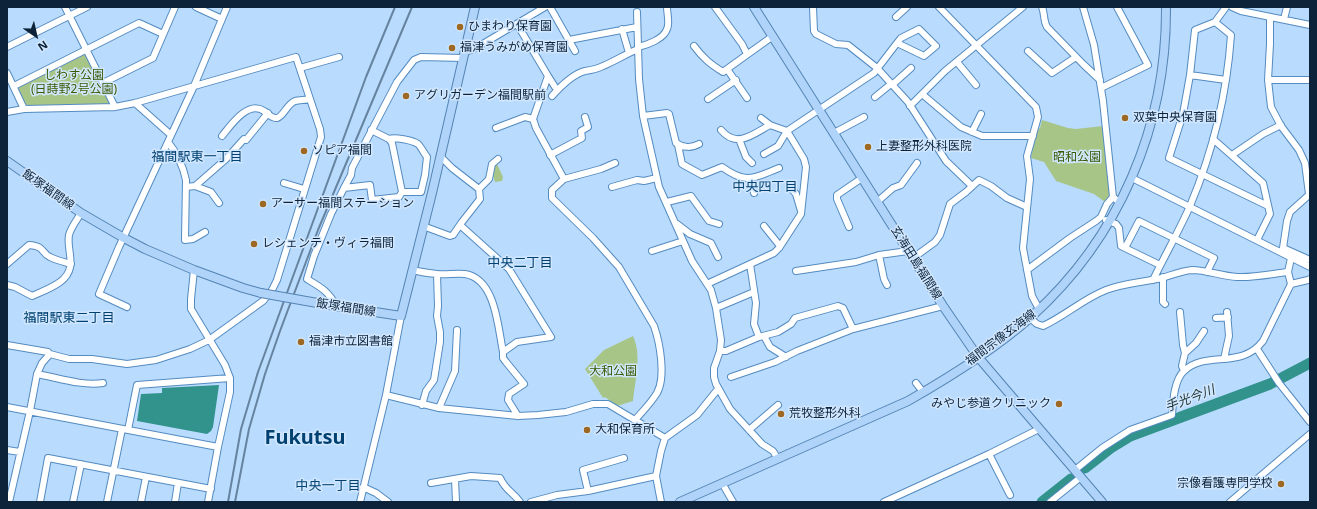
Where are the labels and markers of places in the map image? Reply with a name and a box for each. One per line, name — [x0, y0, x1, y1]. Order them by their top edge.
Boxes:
place label: ひまわり保育園 — [468, 20, 552, 34]
marker: ひまわり保育園 — [455, 22, 465, 32]
place label: 福津うみがめ保育園 — [460, 41, 568, 55]
marker: 福津うみがめ保育園 — [447, 43, 457, 53]
place label: アグリガーデン福間駅前 — [414, 89, 546, 103]
marker: アグリガーデン福間駅前 — [401, 91, 411, 101]
place label: 双葉中央保育園 — [1133, 111, 1217, 125]
marker: 双葉中央保育園 — [1120, 113, 1130, 123]
place label: 上妻整形外科医院 — [876, 140, 972, 154]
marker: 上妻整形外科医院 — [863, 142, 873, 152]
place label: ソピア福間 — [312, 144, 372, 158]
marker: ソピア福間 — [299, 146, 309, 156]
place label: アーサー福間ステーション — [271, 197, 414, 211]
marker: アーサー福間ステーション — [258, 199, 268, 209]
place label: レシェンテ・ヴィラ福間 — [262, 237, 394, 251]
marker: レシェンテ・ヴィラ福間 — [249, 239, 259, 249]
place label: 福津市立図書館 — [309, 335, 393, 349]
marker: 福津市立図書館 — [296, 337, 306, 347]
place label: みやじ参道クリニック — [931, 397, 1051, 411]
marker: みやじ参道クリニック — [1054, 399, 1064, 409]
place label: 荒牧整形外科 — [789, 407, 861, 421]
marker: 荒牧整形外科 — [776, 409, 786, 419]
place label: 大和保育所 — [595, 423, 655, 437]
marker: 大和保育所 — [582, 425, 592, 435]
place label: 宗像看護専門学校 — [1177, 477, 1273, 491]
marker: 宗像看護専門学校 — [1276, 479, 1286, 489]

